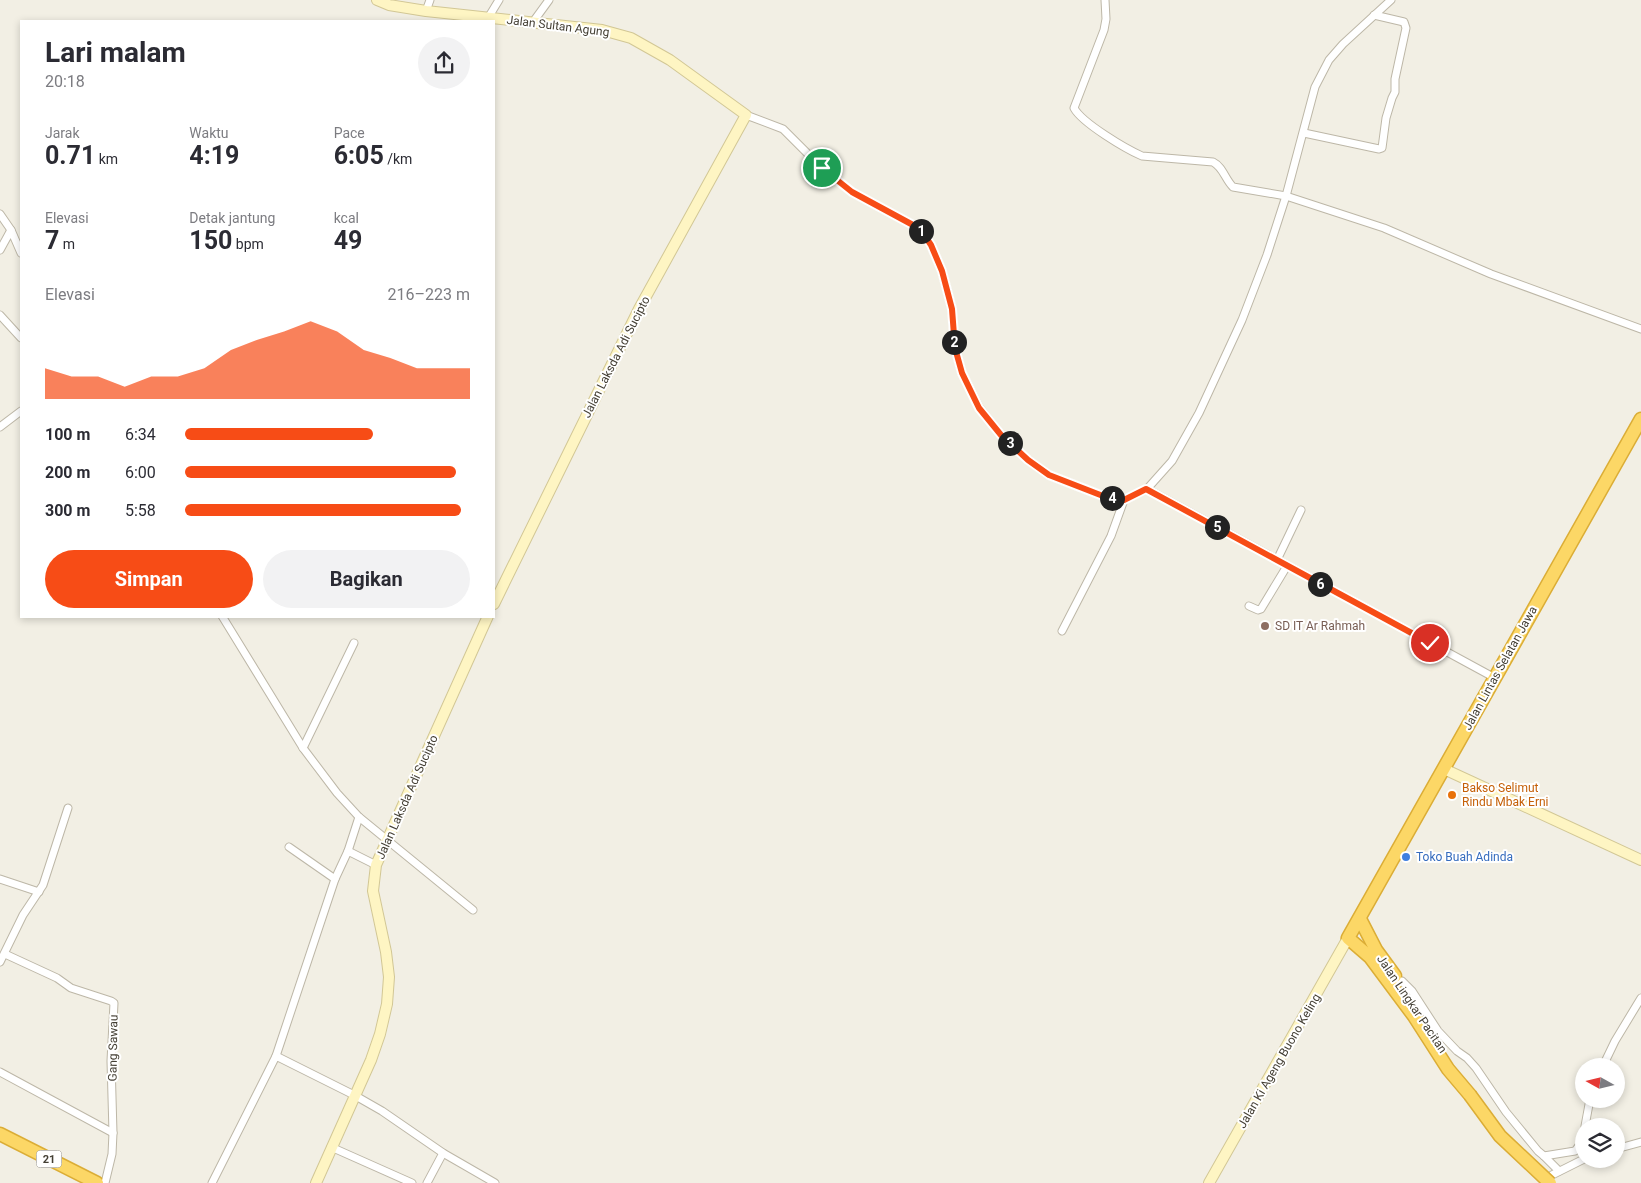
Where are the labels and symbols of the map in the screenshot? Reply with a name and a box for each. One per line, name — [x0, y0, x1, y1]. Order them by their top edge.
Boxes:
street label: Jalan Sultan Agung — [506, 13, 610, 39]
pin — [801, 147, 843, 189]
pin: 1 — [908, 218, 934, 244]
street label: Jalan Laksda Adi Sucipto — [579, 294, 653, 420]
pin: 2 — [942, 330, 966, 354]
pin: 3 — [998, 430, 1022, 456]
pin: 4 — [1100, 486, 1124, 510]
pin: 5 — [1204, 514, 1230, 540]
pin: 6 — [1308, 572, 1332, 596]
street label: Jalan Lintas Selatan Jawa — [1460, 604, 1540, 732]
place label: SD IT Ar Rahmah — [1275, 619, 1365, 633]
marker: SD IT Ar Rahmah — [1259, 620, 1271, 632]
pin — [1409, 622, 1451, 664]
street label: Jalan Laksda Adi Sucipto — [373, 733, 441, 861]
place label: Bakso Selimut Rindu Mbak Erni — [1462, 781, 1549, 809]
marker: Bakso Selimut Rindu Mbak Erni — [1446, 789, 1458, 801]
place label: Toko Buah Adinda — [1416, 850, 1513, 864]
marker: Toko Buah Adinda — [1400, 851, 1412, 863]
street label: Jalan Lingkar Pacitan — [1374, 952, 1450, 1056]
street label: Jalan Ki Ageng Buono Keling — [1235, 991, 1323, 1131]
street label: Gang Sawau — [105, 1014, 121, 1082]
north arrow — [1575, 1058, 1625, 1108]
road number: 21 — [36, 1150, 62, 1168]

